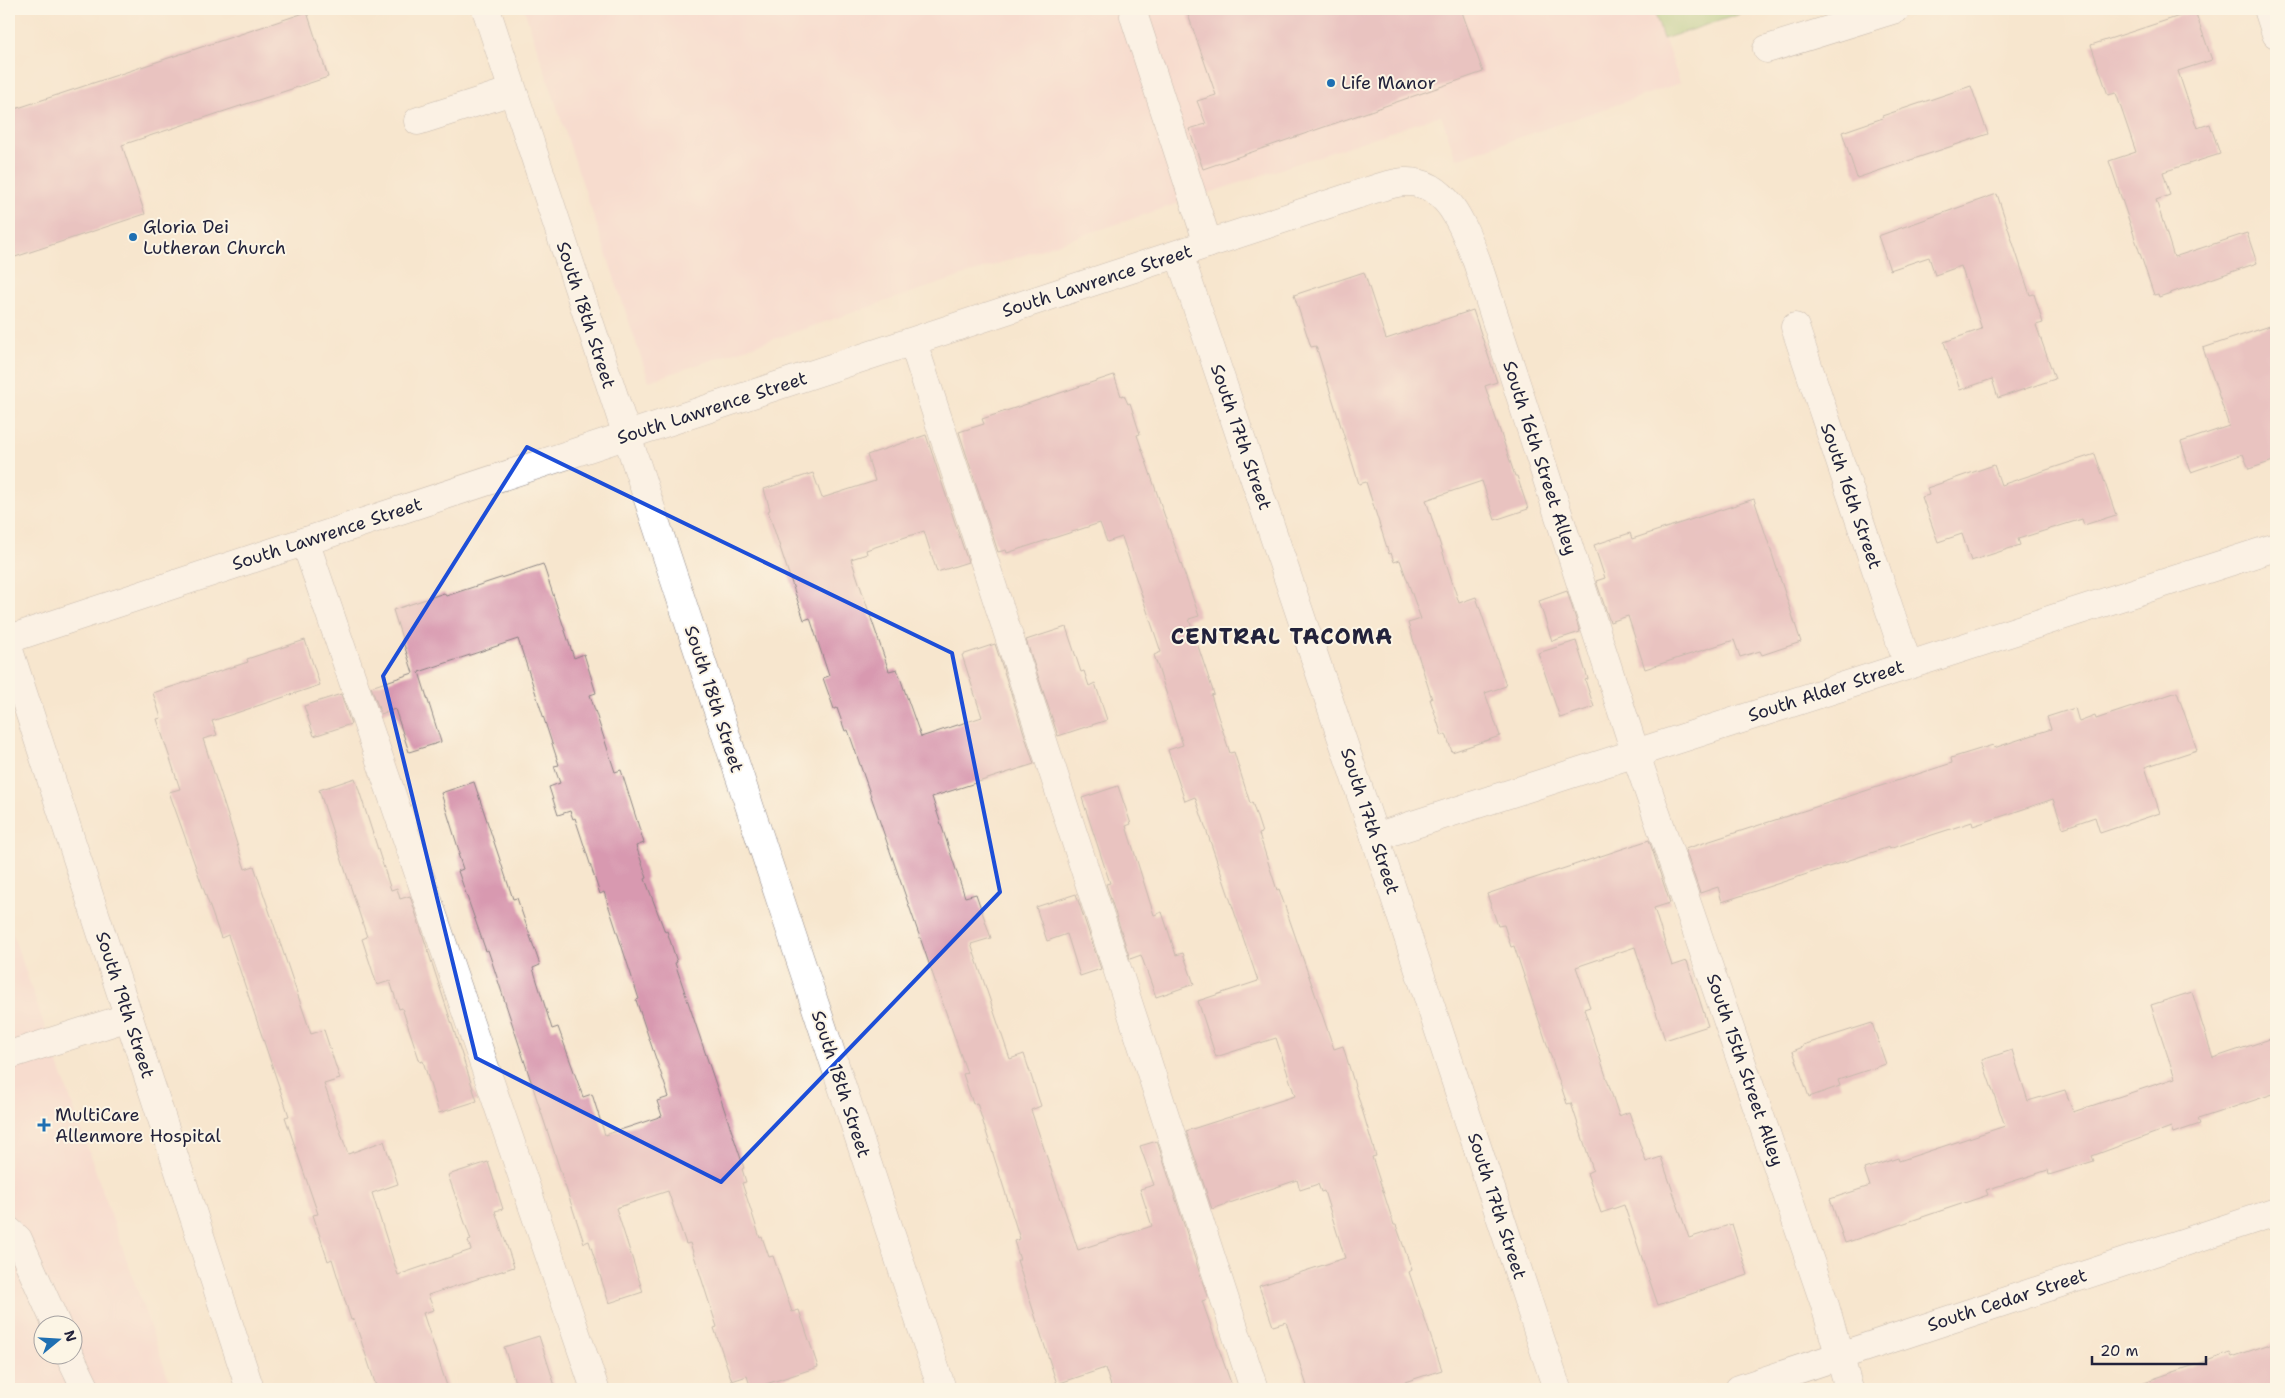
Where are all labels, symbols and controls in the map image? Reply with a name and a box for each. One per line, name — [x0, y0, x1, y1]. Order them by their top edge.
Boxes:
place label: Life Manor — [1341, 71, 1436, 95]
marker: Life Manor — [1325, 77, 1337, 89]
place label: Gloria Dei Lutheran Church — [143, 215, 286, 260]
marker: Gloria Dei Lutheran Church — [127, 231, 139, 243]
street label: South 18th Street — [551, 238, 621, 392]
street label: South Lawrence Street — [999, 239, 1195, 323]
street label: South 16th Street Alley — [1497, 358, 1583, 558]
street label: South 17th Street — [1205, 361, 1277, 513]
street label: South Lawrence Street — [614, 366, 810, 450]
street label: South 16th Street — [1815, 420, 1887, 572]
street label: South Lawrence Street — [229, 492, 425, 576]
street label: South 18th Street — [679, 622, 749, 776]
district label: CENTRAL TACOMA — [1171, 622, 1393, 651]
street label: South Alder Street — [1745, 654, 1907, 728]
street label: South 17th Street — [1335, 745, 1405, 897]
street label: South 19th Street — [90, 929, 160, 1082]
street label: South 15th Street Alley — [1701, 970, 1789, 1170]
street label: South 18th Street — [806, 1007, 876, 1161]
place label: MultiCare Allenmore Hospital — [55, 1103, 221, 1148]
marker: MultiCare Allenmore Hospital — [37, 1118, 51, 1132]
street label: South 17th Street — [1462, 1130, 1532, 1282]
street label: South Cedar Street — [1924, 1263, 2090, 1337]
north arrow — [32, 1316, 82, 1366]
text: N — [60, 1328, 81, 1344]
scale bar — [2092, 1333, 2206, 1365]
text: 20 m — [2100, 1341, 2139, 1361]

